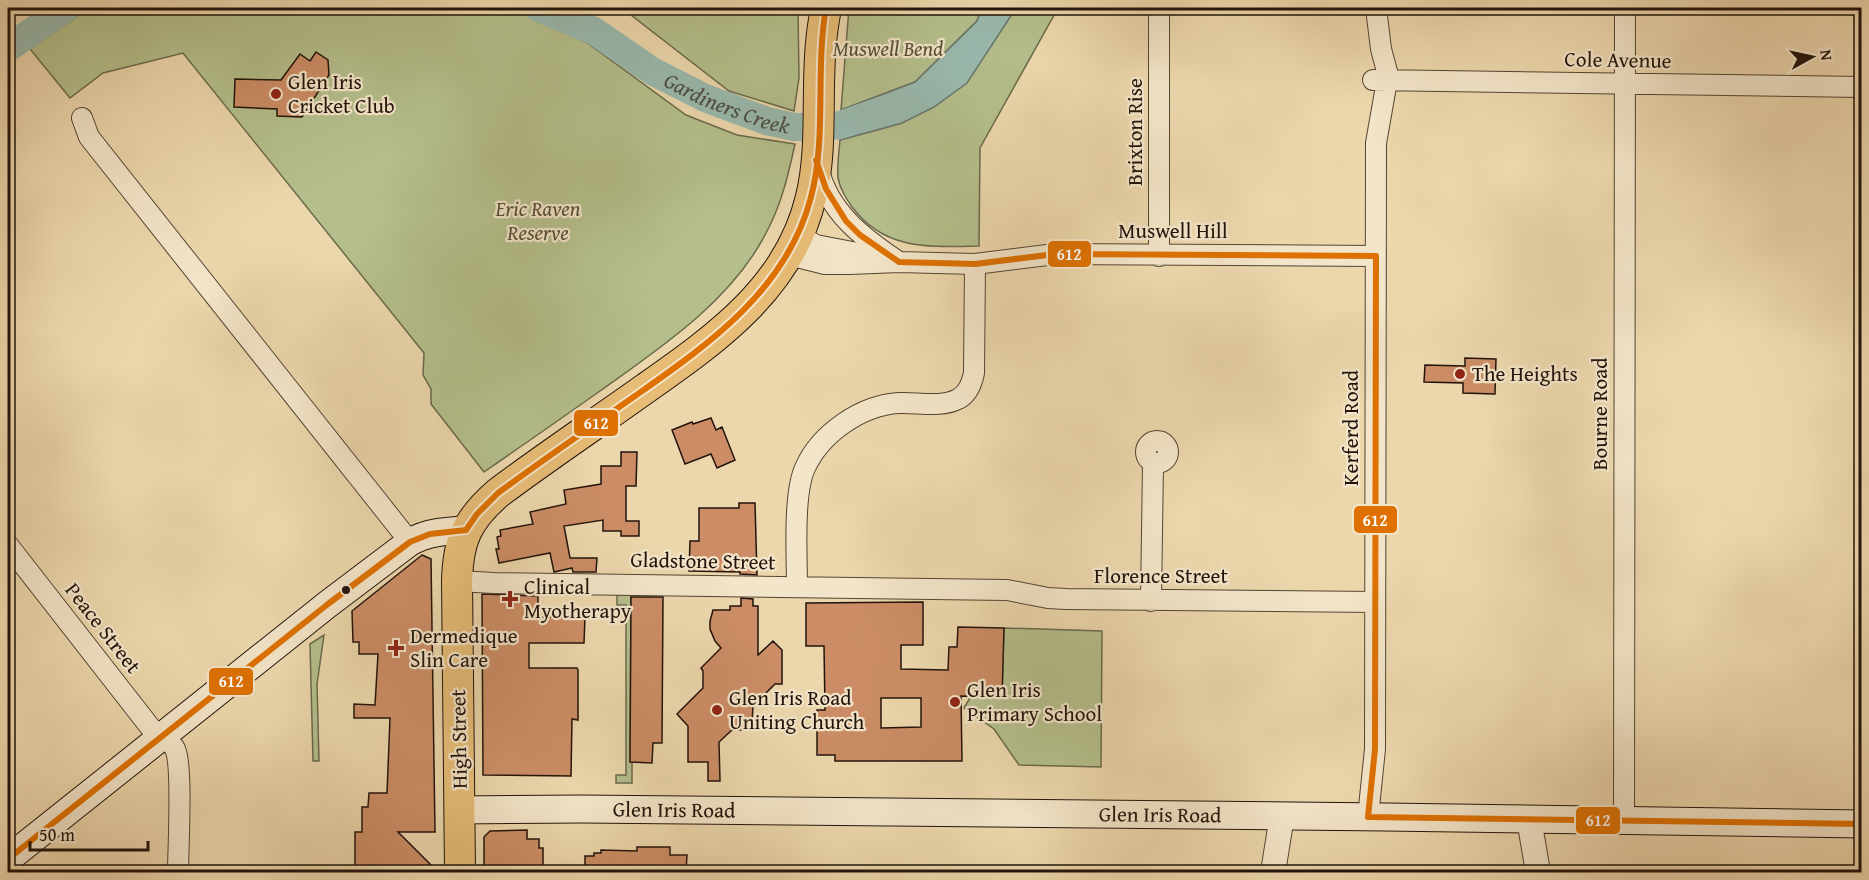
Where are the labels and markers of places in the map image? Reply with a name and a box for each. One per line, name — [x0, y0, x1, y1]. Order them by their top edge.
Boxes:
place label: Glen Iris Cricket Club — [288, 66, 395, 121]
marker: Glen Iris Cricket Club — [269, 87, 283, 101]
place label: The Heights — [1472, 358, 1578, 389]
marker: The Heights — [1453, 367, 1467, 381]
place label: Clinical Myotherapy — [524, 571, 632, 626]
unlabelled marker — [340, 584, 352, 596]
marker: Clinical Myotherapy — [501, 590, 519, 608]
place label: Dermedique Slin Care — [410, 620, 518, 675]
marker: Dermedique Slin Care — [387, 639, 405, 657]
place label: Glen Iris Primary School — [967, 674, 1102, 729]
place label: Glen Iris Road Uniting Church — [729, 682, 865, 737]
marker: Glen Iris Primary School — [948, 695, 962, 709]
marker: Glen Iris Road Uniting Church — [710, 703, 724, 717]

